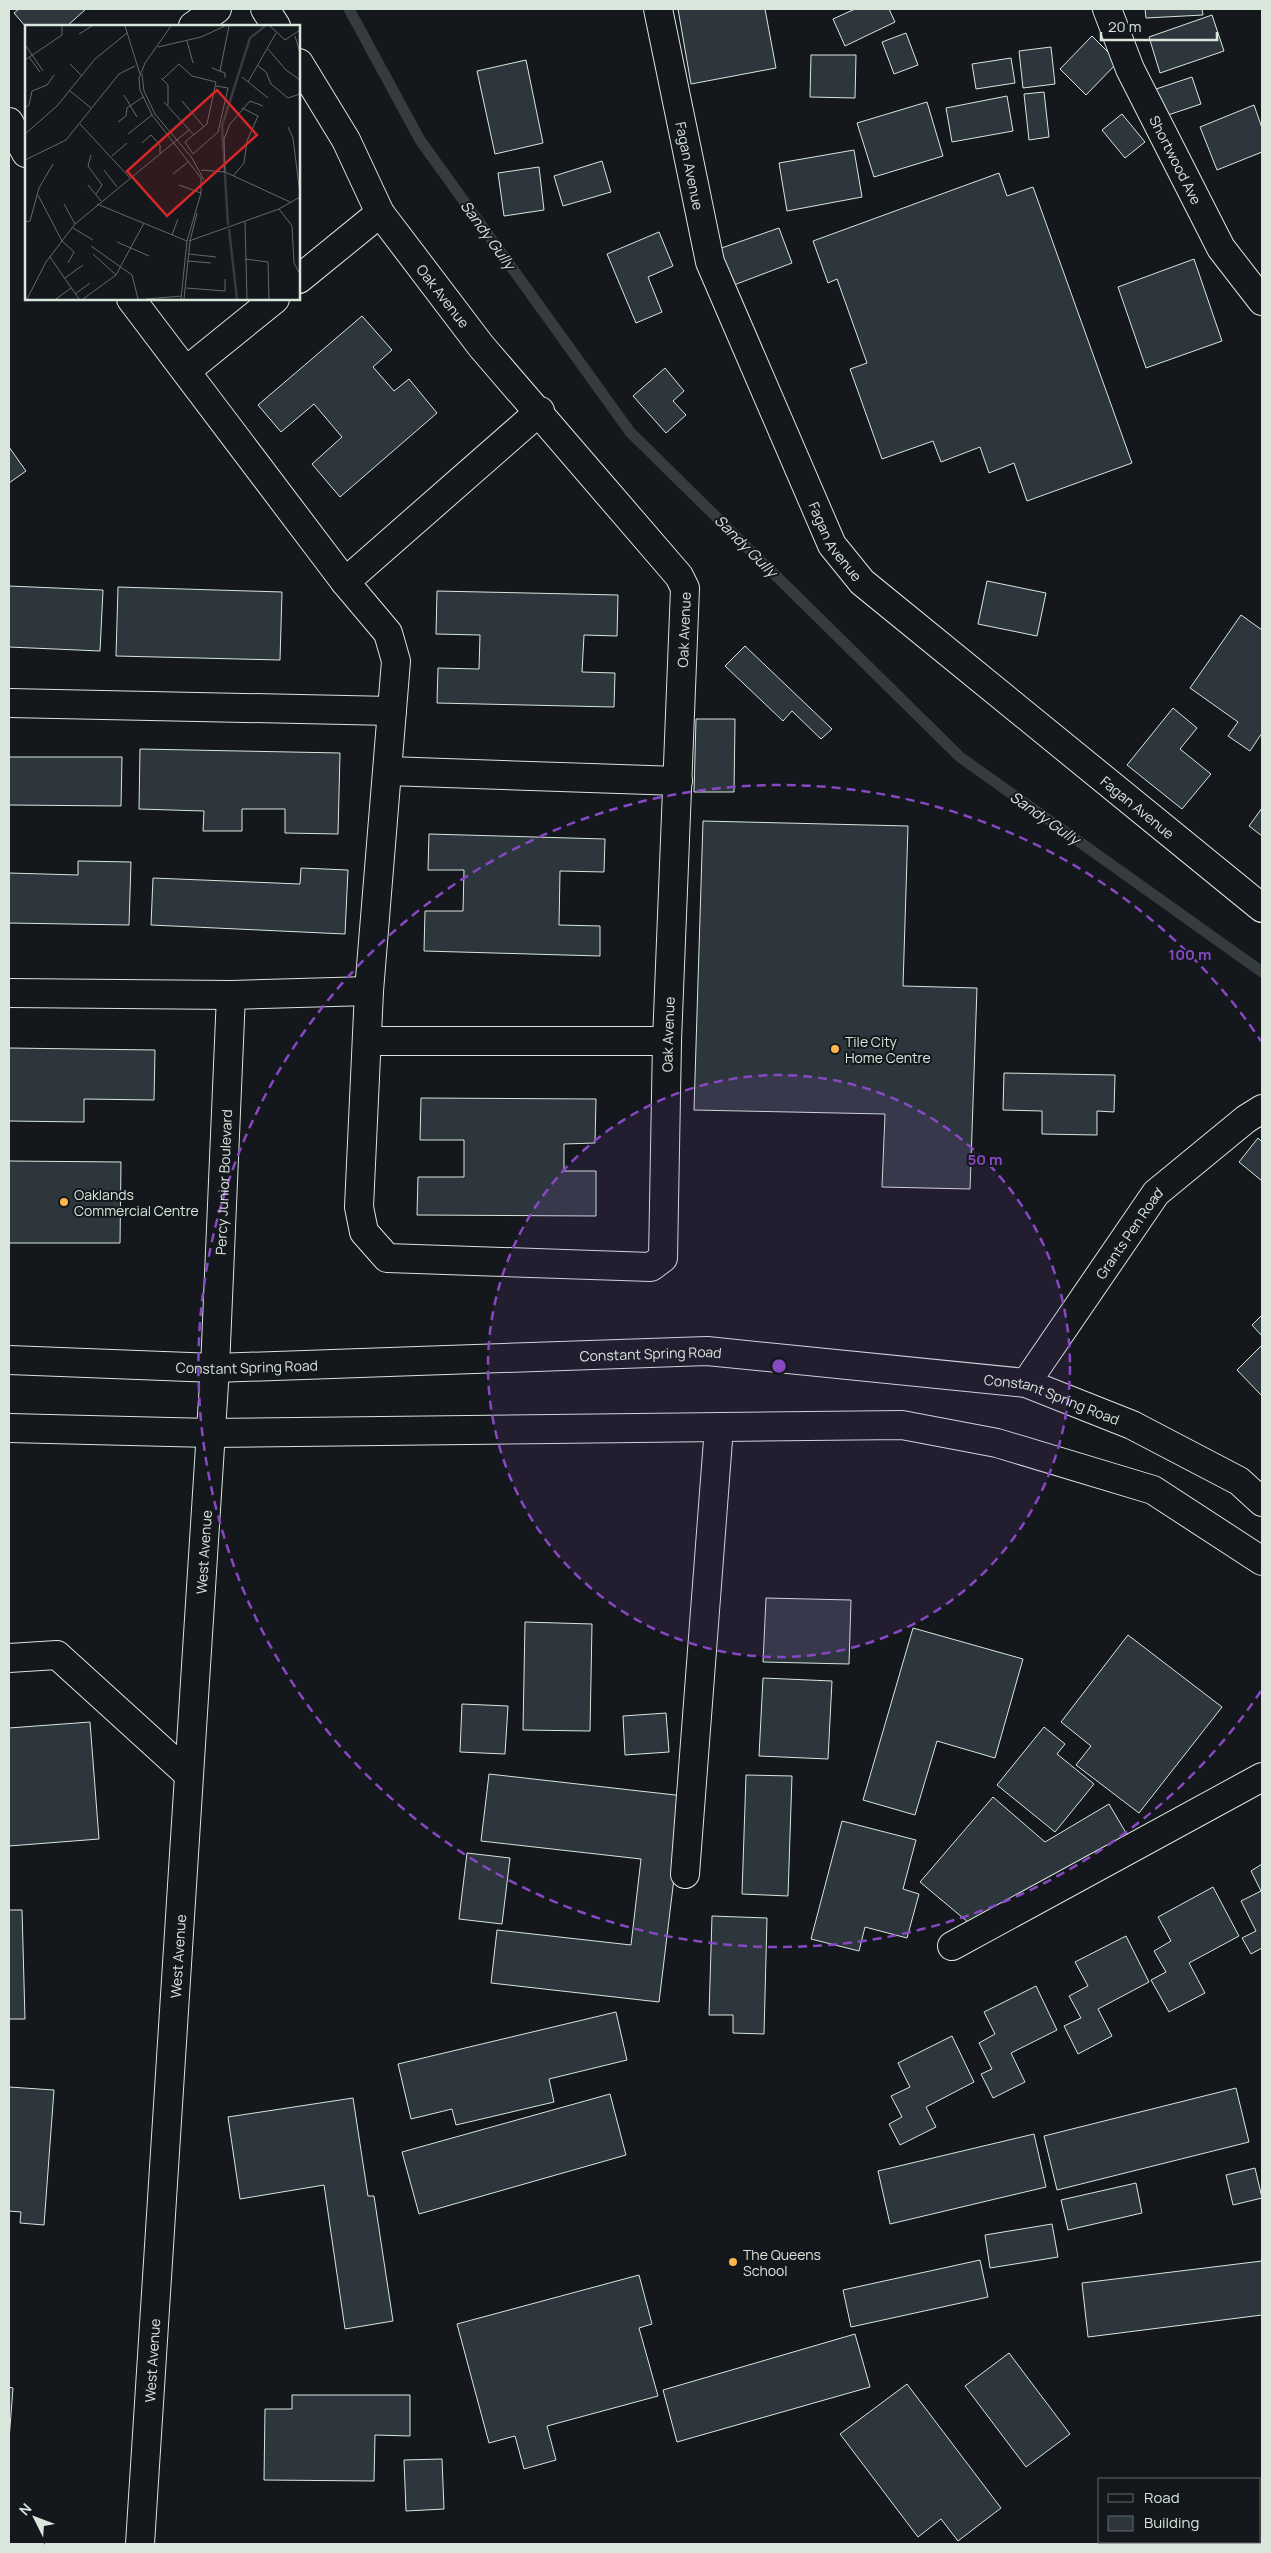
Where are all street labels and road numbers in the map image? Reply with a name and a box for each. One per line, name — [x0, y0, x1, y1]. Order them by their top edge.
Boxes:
street label: Shortwood Ave — [1146, 112, 1207, 207]
street label: Fagan Avenue — [672, 120, 709, 212]
street label: Oak Avenue — [412, 260, 474, 332]
street label: Fagan Avenue — [805, 499, 867, 585]
street label: Oak Avenue — [672, 592, 694, 668]
street label: Fagan Avenue — [1097, 771, 1179, 843]
street label: Oak Avenue — [657, 996, 678, 1072]
street label: Percy Junior Boulevard — [210, 1109, 236, 1255]
street label: Grants Pen Road — [1091, 1182, 1166, 1282]
street label: Constant Spring Road — [579, 1341, 722, 1365]
street label: Constant Spring Road — [175, 1355, 318, 1378]
street label: Constant Spring Road — [983, 1369, 1122, 1429]
street label: West Avenue — [191, 1509, 215, 1595]
street label: West Avenue — [165, 1914, 190, 1999]
street label: West Avenue — [140, 2318, 164, 2403]

